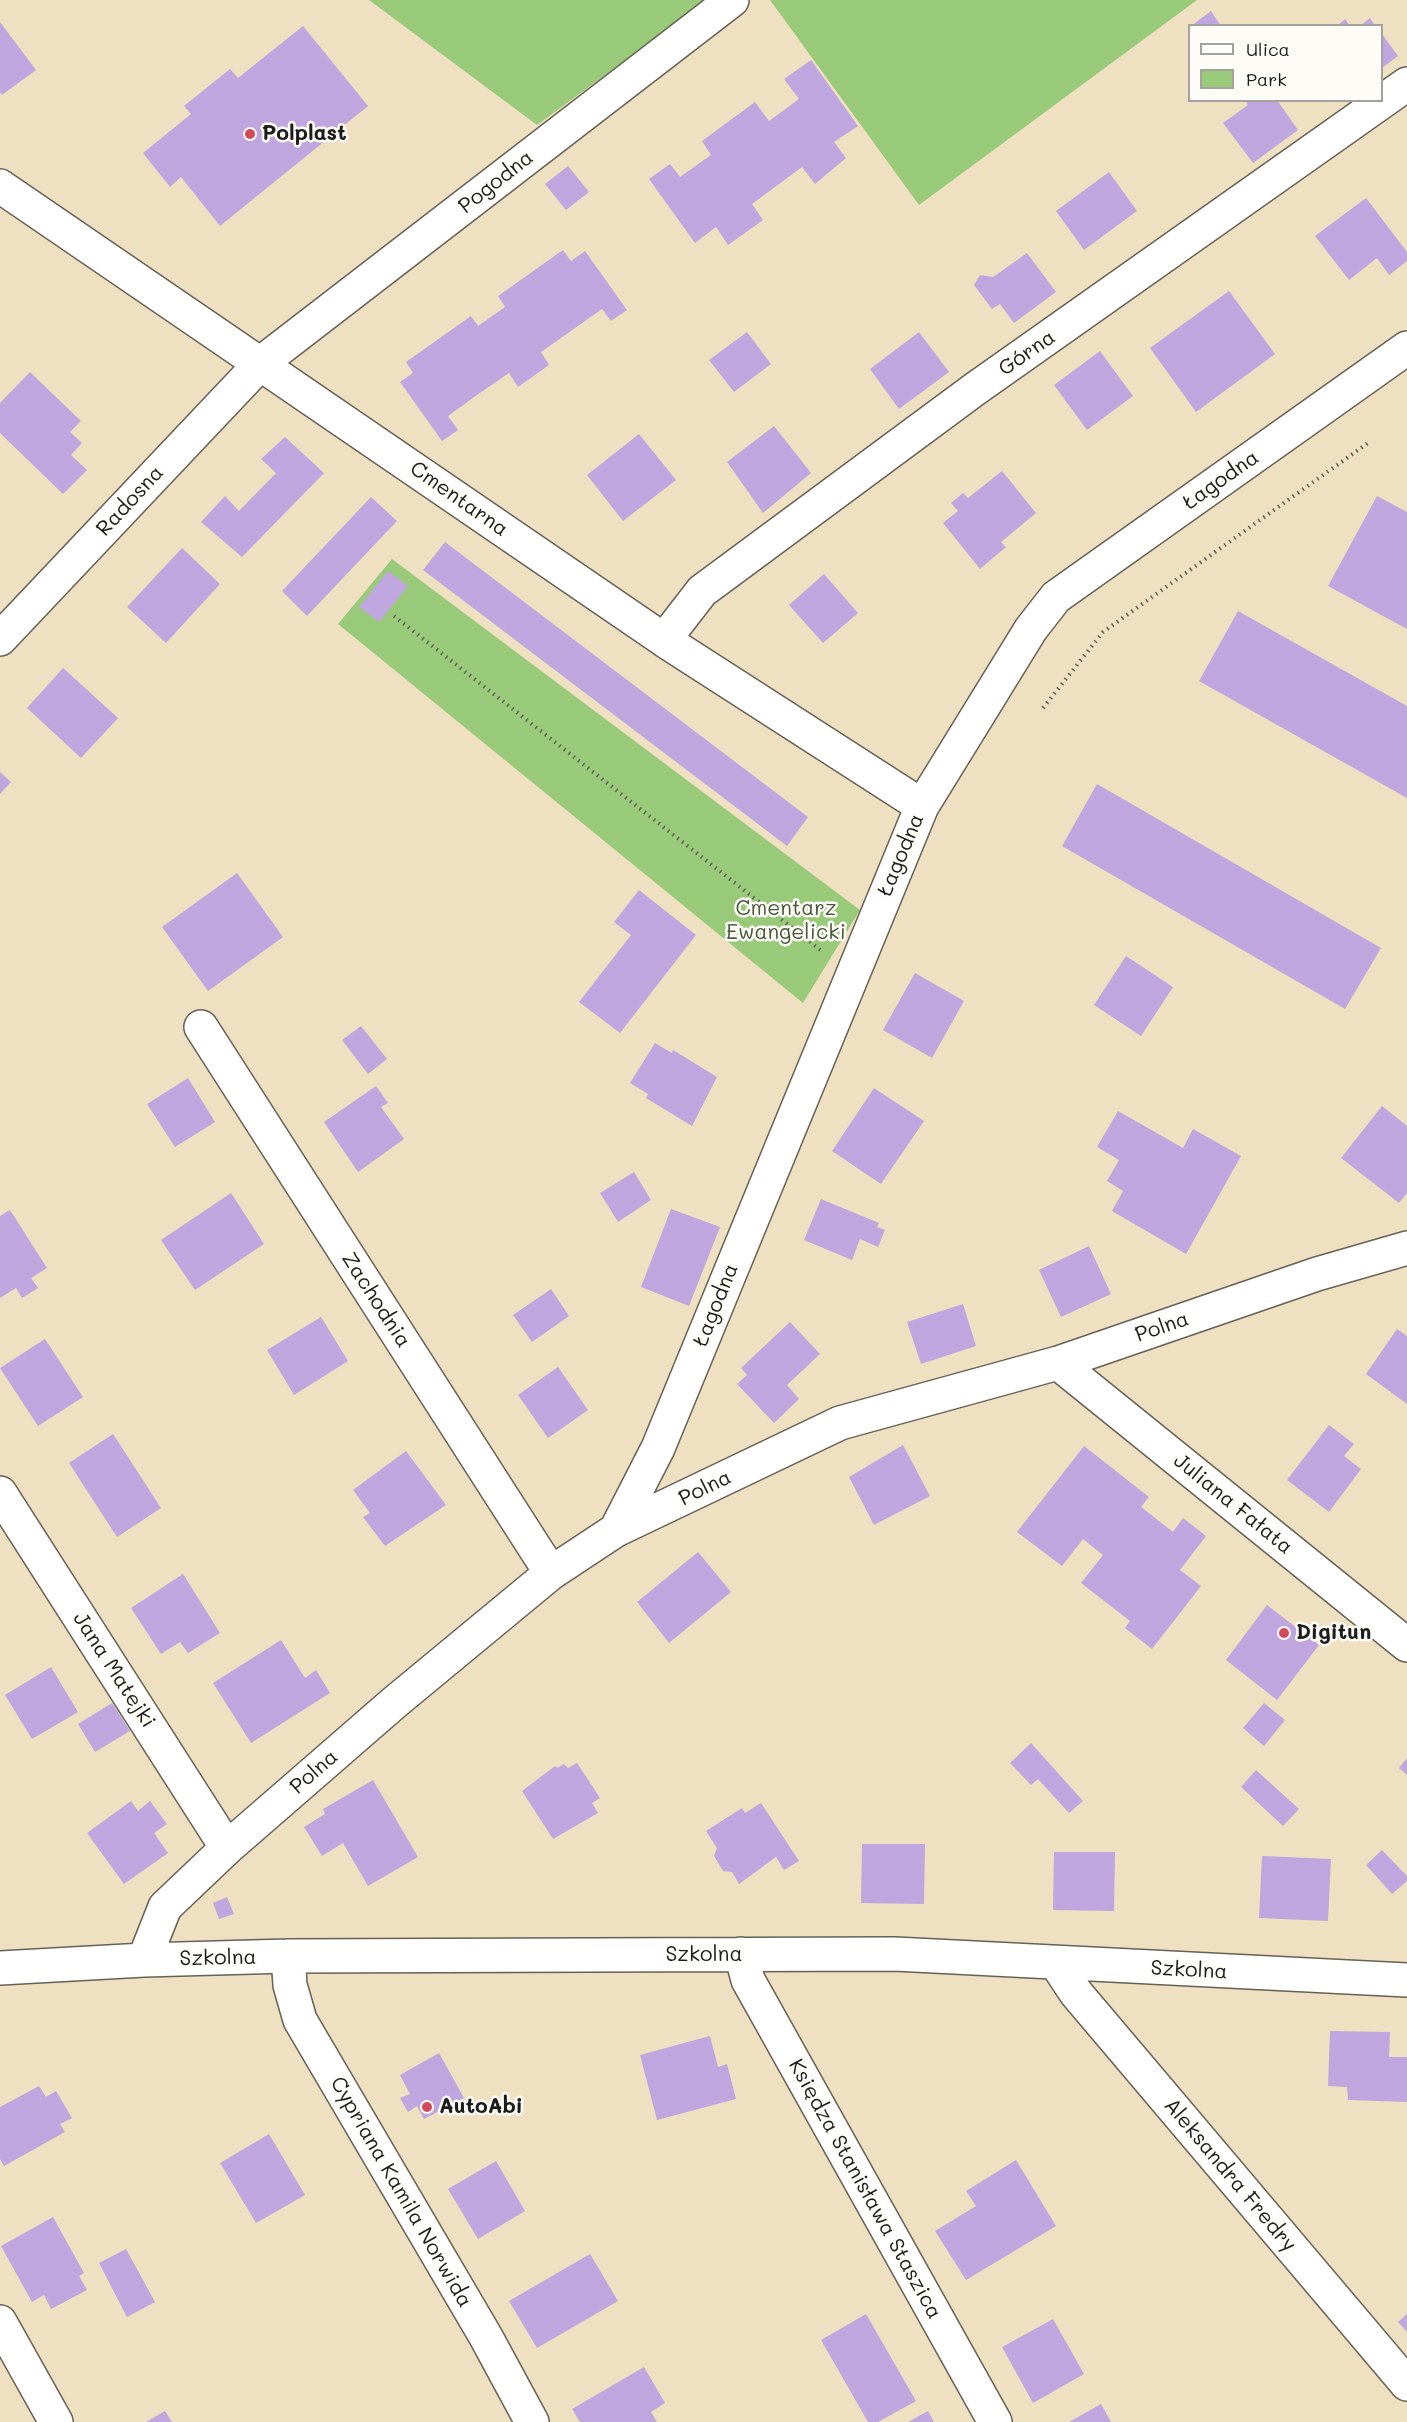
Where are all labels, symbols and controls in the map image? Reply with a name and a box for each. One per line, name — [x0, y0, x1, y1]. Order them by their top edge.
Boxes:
legend — [1188, 24, 1383, 102]
text: Ulica — [1246, 37, 1290, 61]
text: Park — [1246, 67, 1287, 91]
place label: Polplast — [262, 121, 346, 147]
marker: Polplast — [243, 127, 257, 141]
street label: Pogodna — [454, 145, 538, 219]
street label: Górna — [994, 325, 1060, 381]
street label: Łagodna — [1178, 445, 1264, 515]
street label: Cmentarna — [405, 456, 513, 542]
street label: Radosna — [91, 461, 169, 541]
street label: Łagodna — [872, 810, 930, 900]
park label: Cmentarz Ewangelicki — [726, 896, 846, 946]
street label: Zachodnia — [336, 1248, 416, 1352]
street label: Łagodna — [688, 1260, 744, 1350]
street label: Polna — [1132, 1306, 1192, 1348]
street label: Juliana Fałata — [1168, 1448, 1298, 1560]
street label: Polna — [675, 1465, 735, 1511]
street label: Jana Matejki — [67, 1607, 161, 1733]
place label: Digitun — [1296, 1620, 1371, 1646]
marker: Digitun — [1277, 1626, 1291, 1640]
street label: Polna — [285, 1744, 343, 1800]
street label: Szkolna — [665, 1942, 743, 1968]
street label: Szkolna — [179, 1945, 257, 1971]
street label: Szkolna — [1150, 1955, 1228, 1985]
street label: Księdza Stanisława Staszica — [783, 2055, 947, 2323]
street label: Cypriana Kamila Norwida — [325, 2072, 477, 2312]
street label: Aleksandra Fredry — [1158, 2093, 1302, 2257]
place label: AutoAbi — [439, 2094, 523, 2120]
marker: AutoAbi — [420, 2100, 434, 2114]

